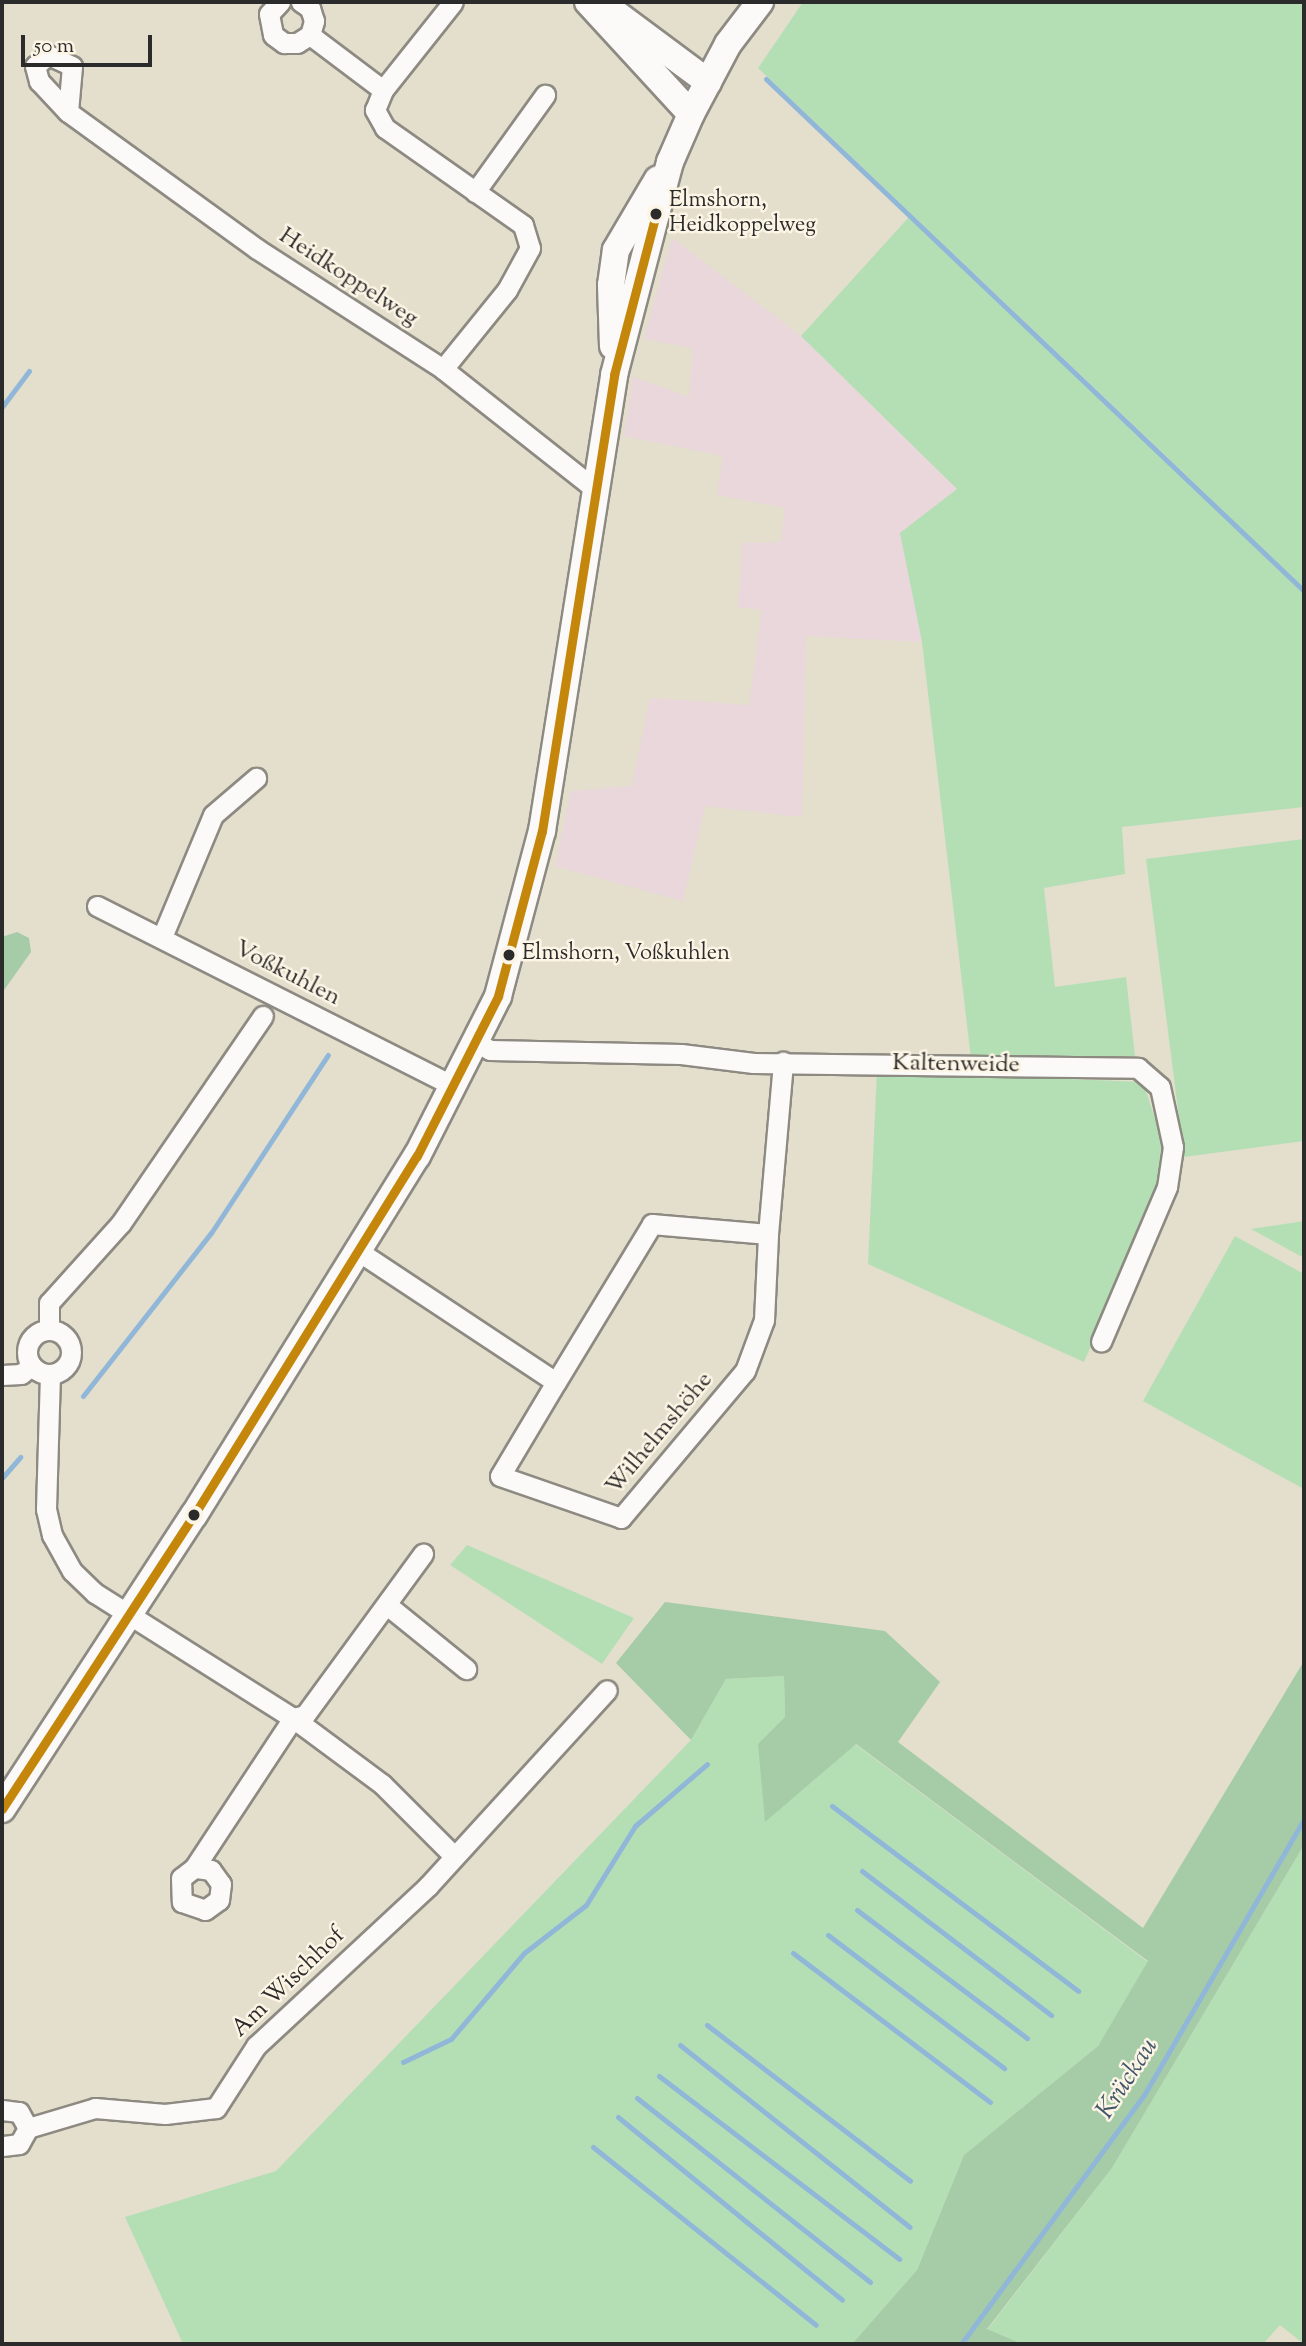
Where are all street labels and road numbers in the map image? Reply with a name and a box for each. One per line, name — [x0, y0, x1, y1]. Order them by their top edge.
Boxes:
street label: Heidkoppelweg — [273, 222, 423, 334]
street label: Voßkuhlen — [229, 935, 345, 1013]
street label: Kaltenweide — [892, 1049, 1020, 1081]
street label: Wilhelmshöhe — [600, 1367, 720, 1501]
street label: Am Wischhof — [226, 1922, 352, 2044]

